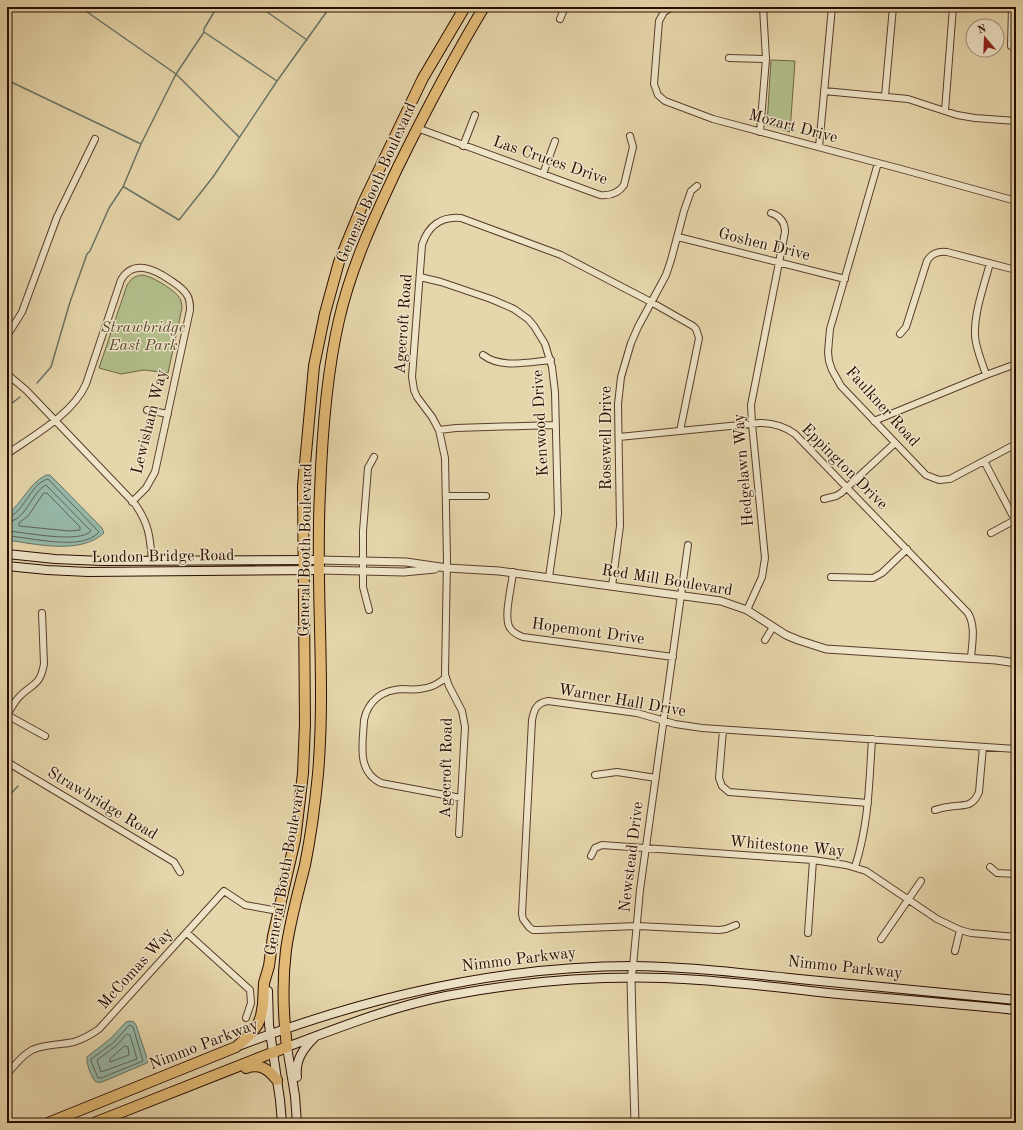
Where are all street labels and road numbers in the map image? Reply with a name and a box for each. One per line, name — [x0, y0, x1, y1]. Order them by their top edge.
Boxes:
street label: General Booth Boulevard — [334, 100, 420, 266]
street label: Mozart Drive — [747, 107, 839, 147]
street label: Las Cruces Drive — [491, 134, 609, 188]
street label: Goshen Drive — [716, 226, 812, 264]
street label: Agecroft Road — [393, 273, 415, 375]
street label: Faulkner Road — [842, 364, 922, 450]
street label: Lewisham Way — [129, 367, 171, 476]
street label: Kenwood Drive — [530, 369, 552, 477]
street label: Rosewell Drive — [599, 386, 615, 490]
street label: Hedgelawn Way — [731, 412, 757, 527]
street label: Eppington Drive — [798, 421, 890, 513]
street label: General Booth Boulevard — [296, 463, 316, 637]
street label: London Bridge Road — [91, 548, 235, 566]
street label: Red Mill Boulevard — [600, 563, 734, 599]
street label: Hopemont Drive — [530, 616, 646, 648]
street label: Warner Hall Drive — [557, 682, 687, 720]
street label: Agecroft Road — [438, 718, 456, 818]
street label: Strawbridge Road — [44, 765, 160, 843]
street label: General Booth Boulevard — [263, 783, 309, 957]
street label: Newstead Drive — [617, 801, 647, 913]
street label: Whitestone Way — [729, 834, 846, 860]
street label: McComas Way — [96, 925, 177, 1013]
street label: Nimmo Parkway — [461, 945, 578, 975]
street label: Nimmo Parkway — [787, 954, 904, 982]
street label: Nimmo Parkway — [147, 1017, 261, 1073]

